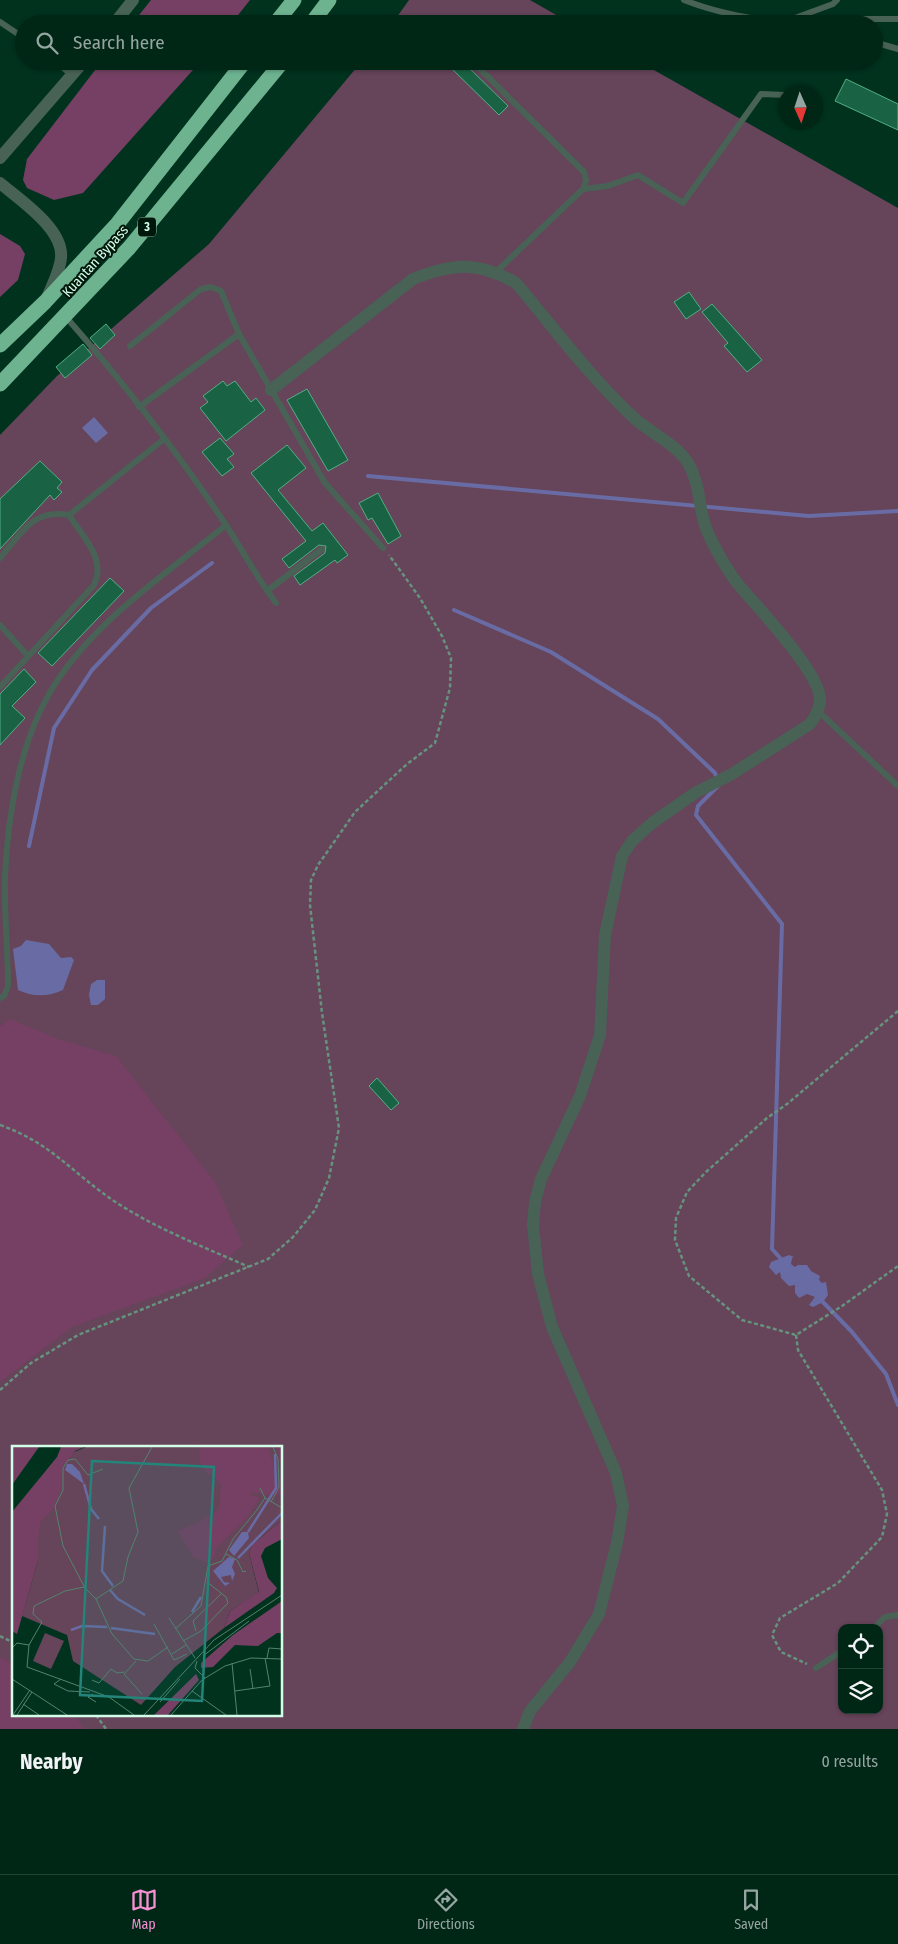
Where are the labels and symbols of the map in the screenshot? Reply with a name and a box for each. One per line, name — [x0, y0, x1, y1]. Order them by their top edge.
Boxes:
north arrow — [778, 85, 823, 130]
road number: 3 — [138, 218, 156, 236]
street label: Kuantan Bypass — [59, 222, 132, 301]
inset map — [12, 1446, 282, 1716]

